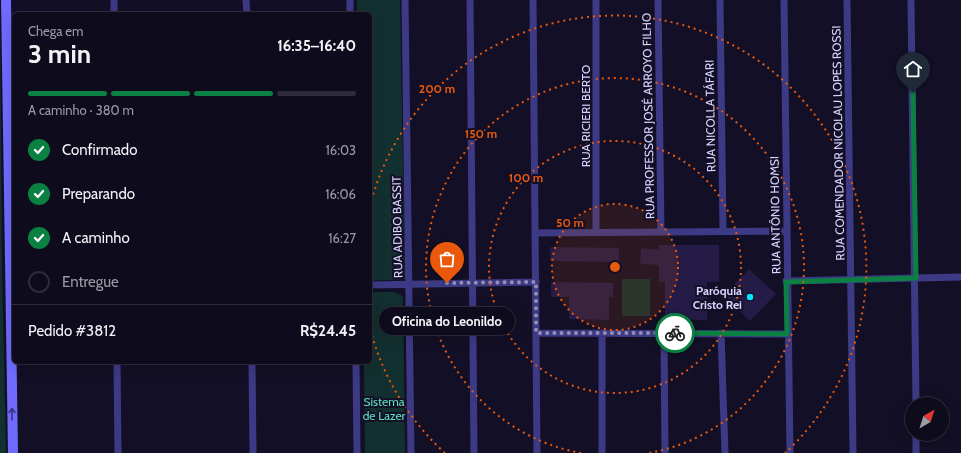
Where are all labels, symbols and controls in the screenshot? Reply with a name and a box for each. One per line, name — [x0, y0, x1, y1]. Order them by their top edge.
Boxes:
street label: RUA PROFESSOR JOSÉ ARROYO FILHO — [639, 13, 657, 219]
text: Chega em — [28, 23, 83, 39]
street label: RUA COMENDADOR NICOLAU LOPES ROSSI — [828, 25, 848, 261]
text: 16:35–16:40 — [277, 37, 356, 55]
text: 3 min — [28, 38, 91, 70]
pin — [896, 52, 930, 93]
icon: home — [902, 58, 924, 80]
street label: RUA NICOLLA TÁFARI — [702, 60, 718, 172]
street label: RUA RICIERI BERTO — [578, 65, 593, 167]
text: 200 m — [419, 81, 455, 96]
text: A caminho · 380 m — [28, 102, 134, 118]
text: 150 m — [465, 126, 497, 141]
icon: check — [28, 139, 50, 161]
text: Confirmado — [62, 141, 137, 159]
text: 16:03 — [326, 142, 356, 158]
street label: RUA ANTÔNIO HOMSI — [766, 156, 784, 274]
text: 100 m — [509, 170, 543, 185]
street label: RUA ADIBO BASSIT — [389, 175, 405, 278]
icon: check — [28, 183, 50, 205]
text: Preparando — [62, 185, 135, 203]
text: 16:06 — [325, 186, 356, 202]
text: 50 m — [556, 215, 584, 230]
icon: check — [28, 227, 50, 249]
text: A caminho — [62, 229, 130, 247]
text: 16:27 — [328, 230, 356, 246]
pin — [430, 242, 464, 283]
icon: bag — [436, 248, 458, 270]
centre of rings — [608, 260, 622, 274]
text: Entregue — [62, 273, 119, 291]
place label: Paróquia Cristo Rei — [693, 283, 742, 312]
marker: Paróquia Cristo Rei — [745, 292, 755, 302]
callout: Oficina do Leonildo — [379, 307, 515, 335]
text: Oficina do Leonildo — [392, 313, 502, 329]
courier — [655, 313, 695, 353]
text: Pedido #3812 — [28, 322, 116, 340]
text: R$24.45 — [300, 322, 356, 340]
icon: bike — [664, 322, 686, 344]
park label: Sistema de Lazer — [363, 394, 406, 423]
north arrow — [905, 397, 949, 441]
map controls — [905, 397, 949, 441]
one-way arrow — [8, 408, 16, 421]

